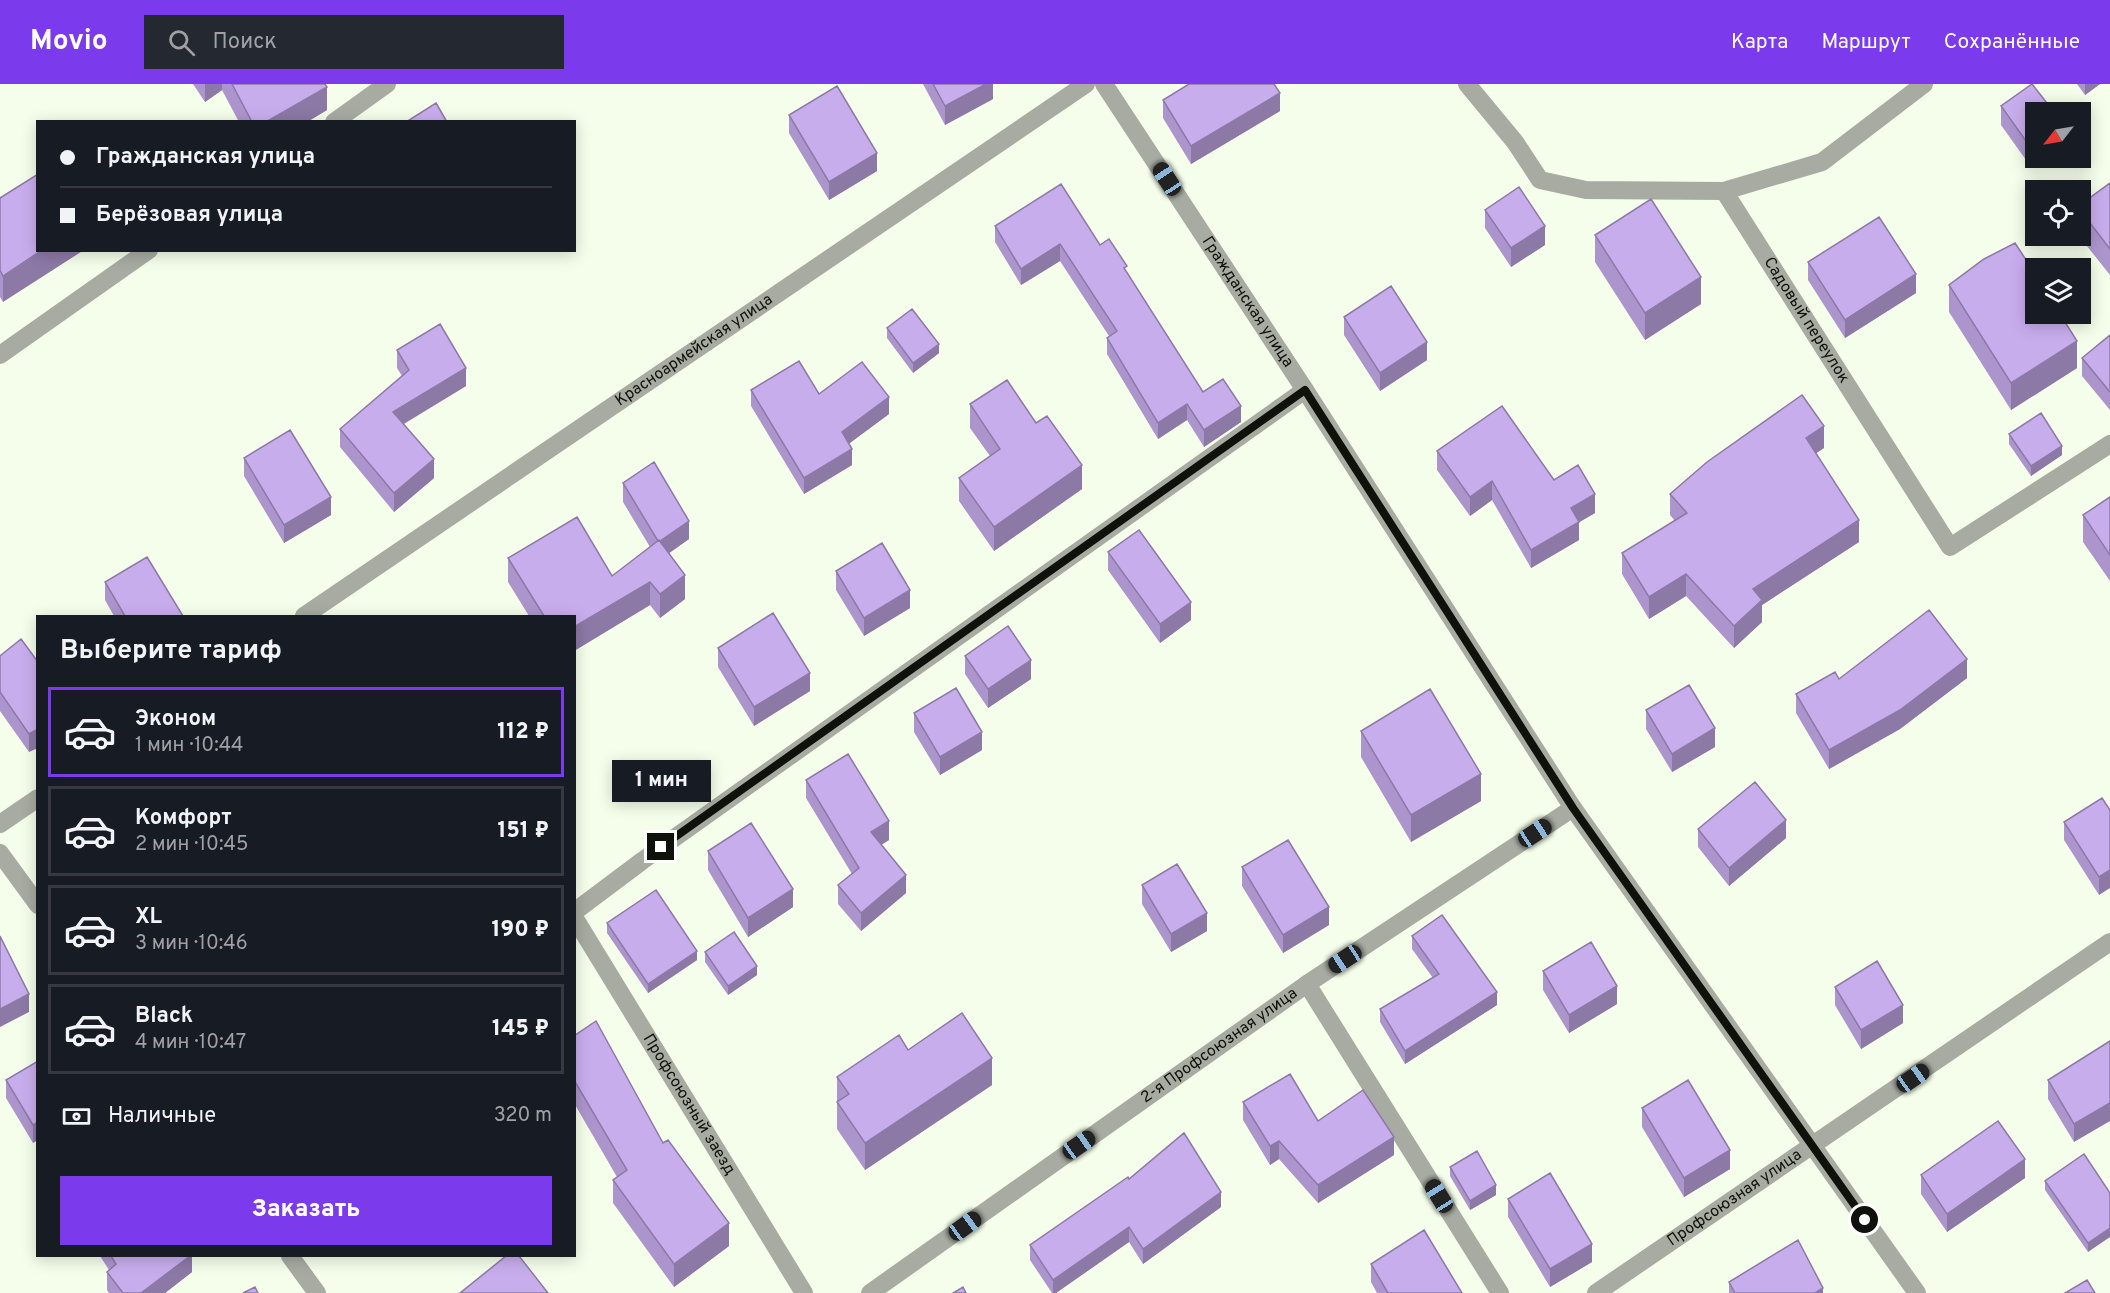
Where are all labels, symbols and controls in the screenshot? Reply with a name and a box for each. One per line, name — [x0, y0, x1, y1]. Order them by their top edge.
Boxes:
search box — [144, 15, 564, 69]
text: Movio — [30, 24, 108, 60]
icon: search — [165, 26, 198, 59]
text: Поиск — [213, 29, 277, 56]
text: Карта — [1731, 29, 1788, 56]
text: Маршрут — [1821, 29, 1911, 56]
text: Сохранённые — [1944, 29, 2080, 56]
north arrow — [2025, 102, 2091, 168]
map controls — [2025, 102, 2091, 324]
text: Гражданская улица — [96, 144, 315, 171]
car — [1150, 159, 1184, 199]
button: locate — [2025, 180, 2091, 246]
text: Берёзовая улица — [96, 202, 283, 229]
street label: Гражданская улица — [1197, 233, 1298, 371]
street label: Садовый переулок — [1759, 253, 1854, 387]
button: layers — [2025, 258, 2091, 324]
street label: Красноармейская улица — [612, 290, 777, 411]
text: Выберите тариф — [60, 634, 282, 668]
icon: car — [63, 705, 117, 759]
text: Эконом — [135, 706, 216, 733]
text: 112 ₽ — [497, 719, 549, 746]
text: 1 мин · 10:44 — [135, 733, 244, 759]
callout: 1 мин — [612, 760, 710, 802]
text: 1 мин — [635, 768, 688, 794]
icon: car — [63, 804, 117, 858]
text: Комфорт — [135, 805, 232, 832]
car — [1515, 816, 1555, 850]
text: 151 ₽ — [497, 818, 549, 845]
text: 2 мин · 10:45 — [135, 832, 248, 858]
route end — [647, 833, 674, 860]
icon: car — [63, 903, 117, 957]
text: XL — [135, 904, 162, 931]
text: 190 ₽ — [491, 917, 549, 944]
text: 3 мин · 10:46 — [135, 931, 248, 957]
car — [1325, 942, 1365, 976]
street label: 2-я Профсоюзная улица — [1137, 984, 1302, 1108]
icon: car — [63, 1002, 117, 1056]
text: Black — [135, 1003, 193, 1030]
text: 145 ₽ — [492, 1016, 549, 1043]
text: 4 мин · 10:47 — [135, 1030, 246, 1056]
street label: Профсоюзный заезд — [638, 1030, 740, 1179]
car — [1893, 1060, 1933, 1096]
icon: cash — [60, 1100, 93, 1133]
text: Наличные — [108, 1103, 216, 1130]
text: 320 m — [494, 1103, 552, 1129]
car — [1059, 1127, 1099, 1163]
street label: Профсоюзная улица — [1664, 1145, 1806, 1251]
button: Заказать — [60, 1176, 552, 1245]
car — [1422, 1176, 1456, 1216]
route start — [1851, 1206, 1878, 1233]
car — [945, 1208, 985, 1244]

